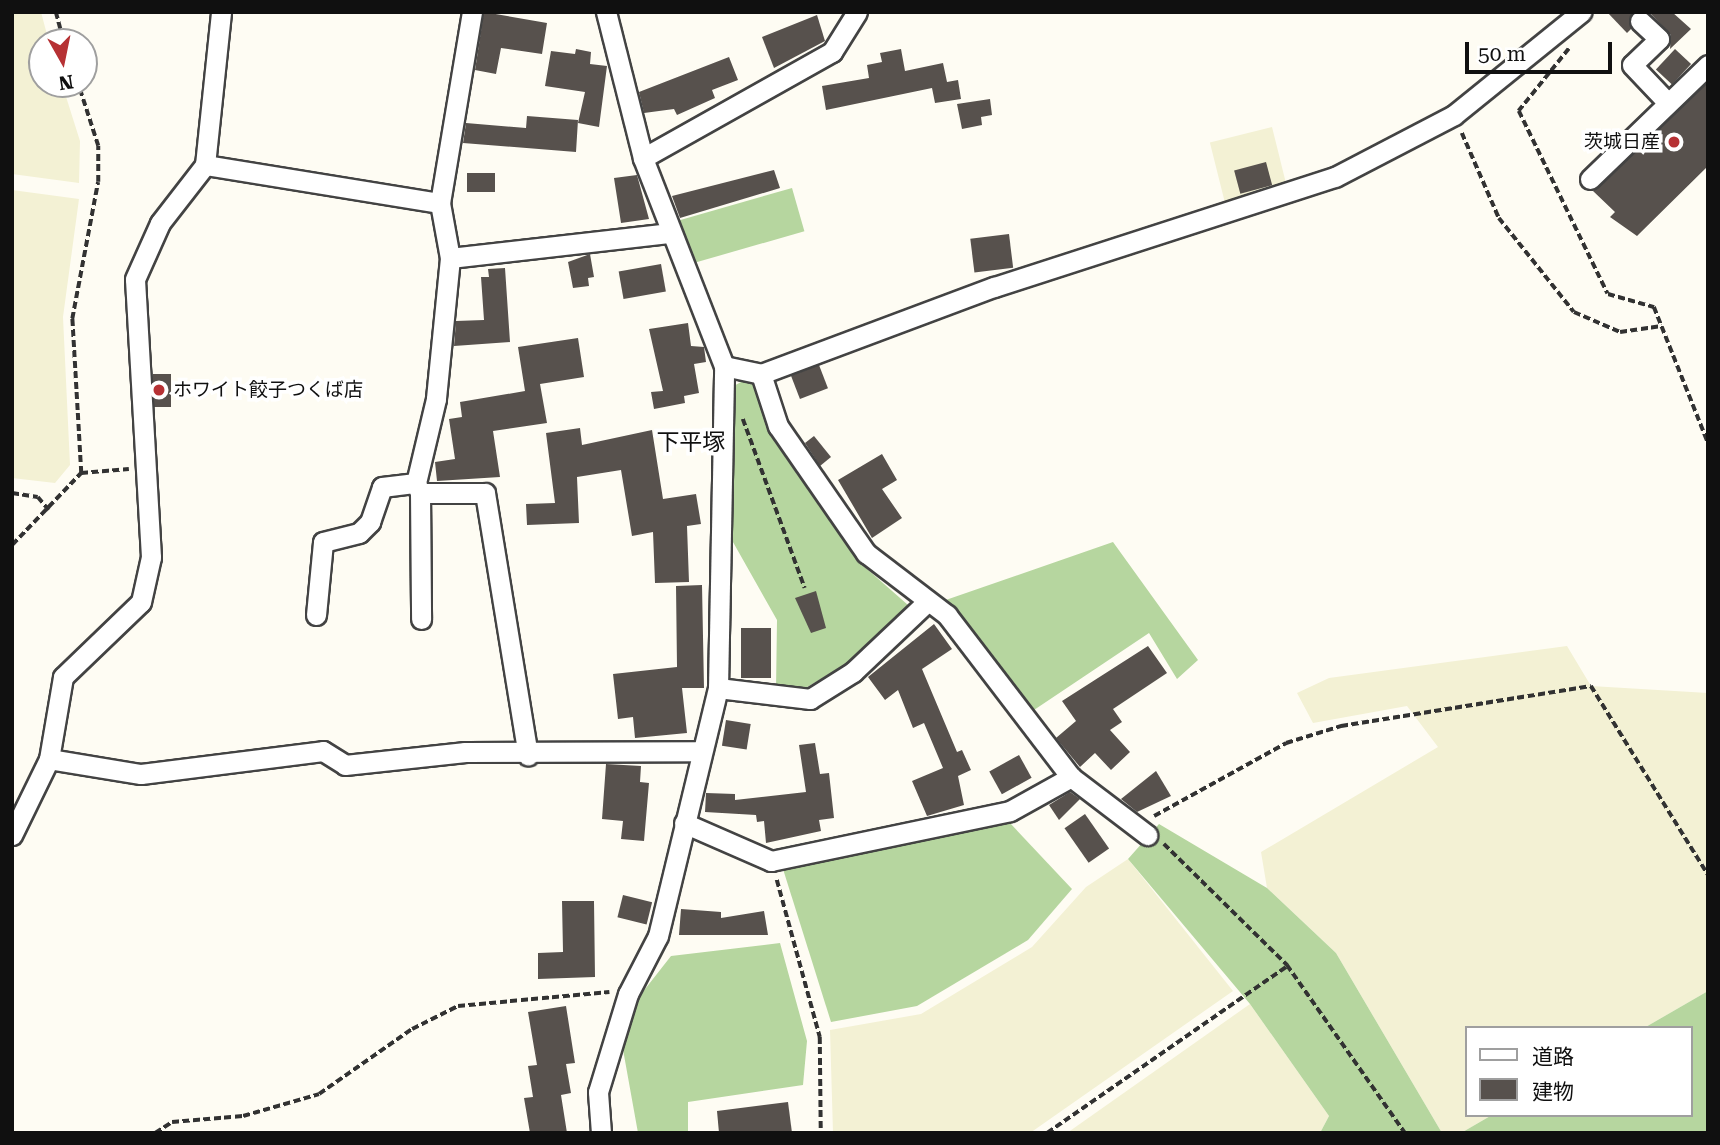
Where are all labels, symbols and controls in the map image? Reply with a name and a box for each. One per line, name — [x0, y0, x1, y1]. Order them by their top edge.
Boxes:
north arrow — [28, 28, 98, 98]
scale bar — [1468, 28, 1615, 72]
text: 50 m — [1478, 42, 1526, 66]
text: N — [57, 70, 75, 95]
place label: 茨城日産 — [1584, 131, 1660, 153]
marker: 茨城日産 — [1666, 134, 1682, 150]
place label: ホワイト餃子つくば店 — [173, 379, 363, 401]
marker: ホワイト餃子つくば店 — [151, 382, 167, 398]
district label: 下平塚 — [657, 429, 725, 457]
legend — [1464, 1026, 1692, 1117]
text: 道路 — [1532, 1045, 1574, 1069]
text: 建物 — [1532, 1080, 1574, 1104]

